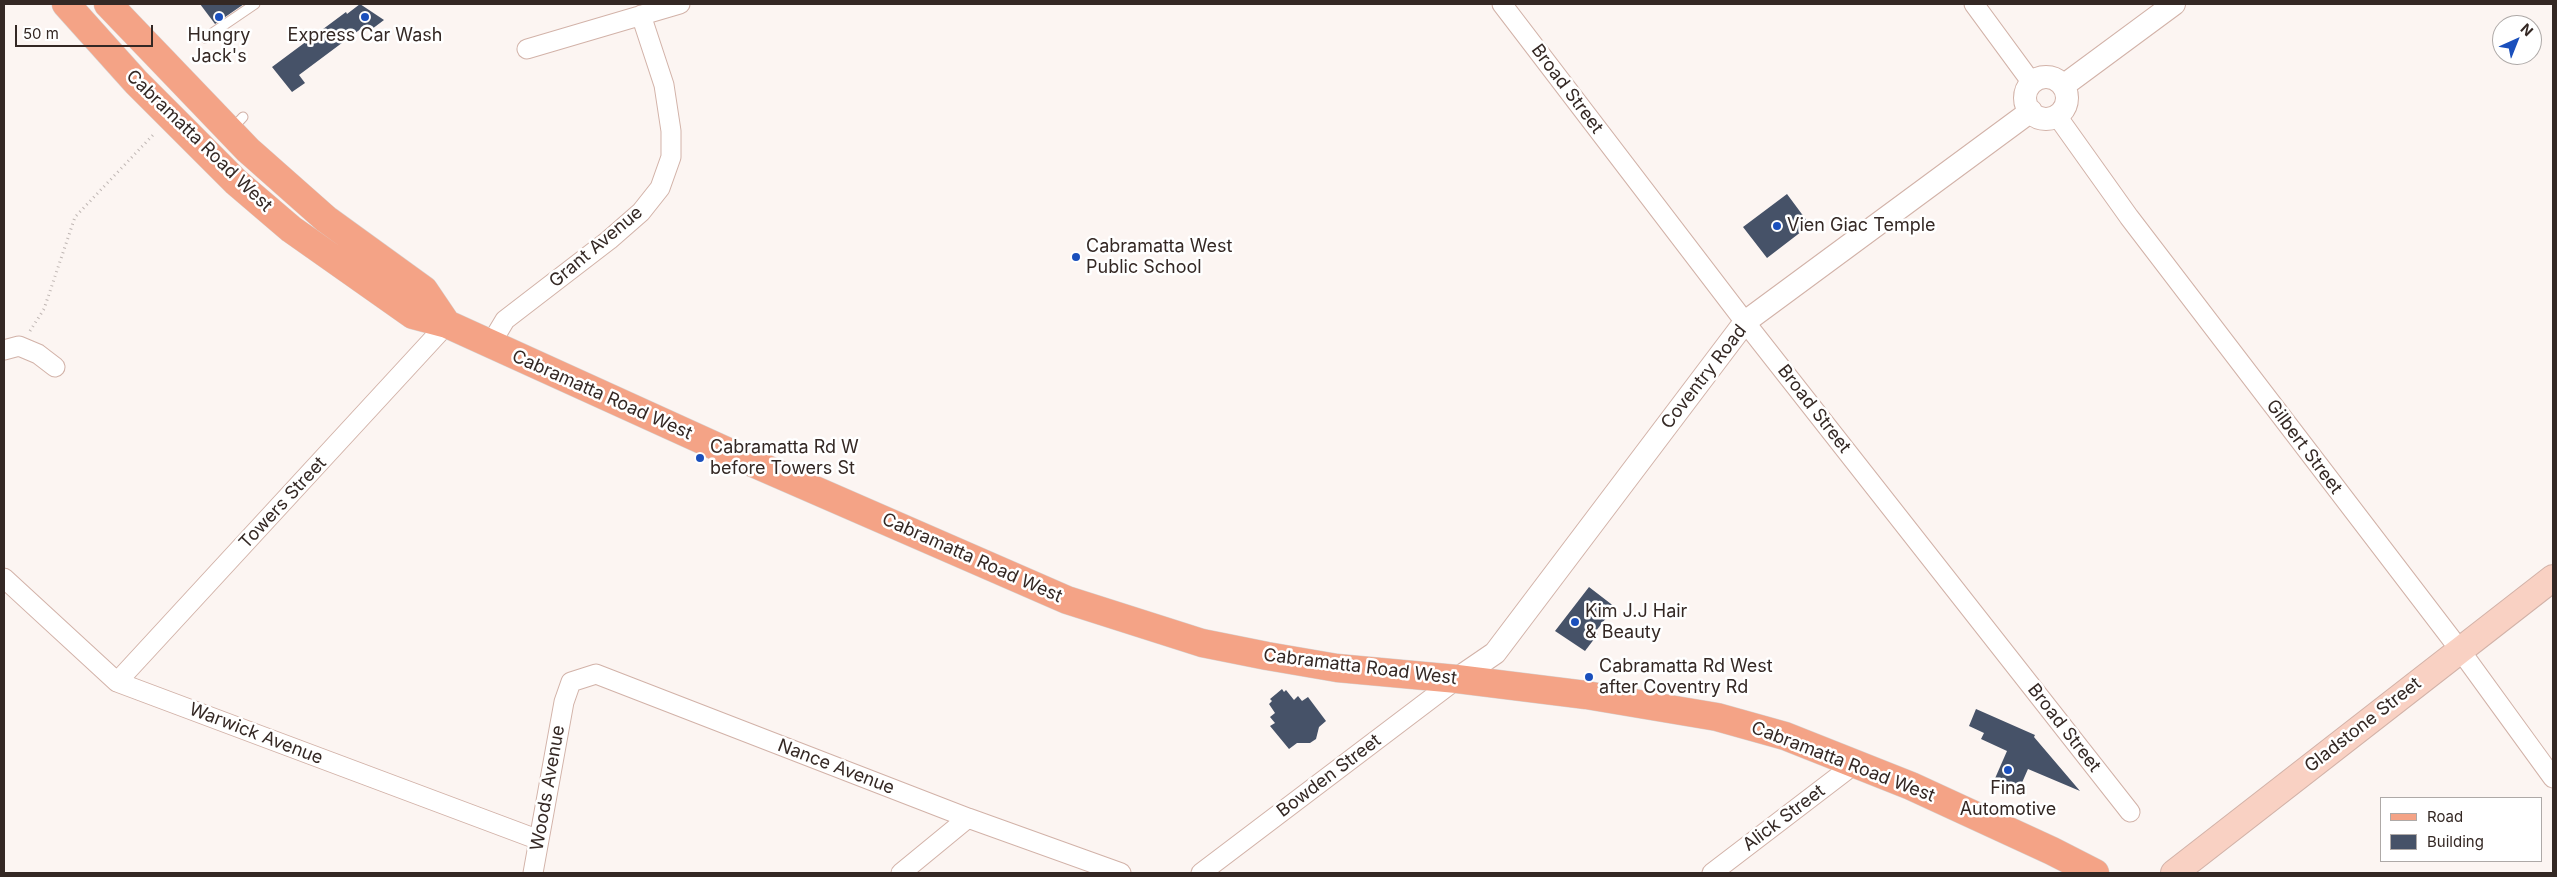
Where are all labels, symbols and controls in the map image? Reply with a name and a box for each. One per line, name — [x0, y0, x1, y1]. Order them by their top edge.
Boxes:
marker: Hungry Jack's — [213, 11, 225, 23]
marker: Express Car Wash — [359, 11, 371, 23]
scale bar — [18, 15, 155, 47]
north arrow — [2492, 15, 2542, 65]
text: N — [2517, 20, 2537, 39]
text: 50 m — [23, 24, 59, 43]
place label: Hungry Jack's — [188, 25, 250, 68]
place label: Express Car Wash — [288, 25, 442, 47]
street label: Broad Street — [1526, 40, 1608, 138]
street label: Cabramatta Road West — [121, 66, 277, 216]
street label: Grant Avenue — [545, 202, 647, 292]
place label: Vien Giac Temple — [1787, 215, 1936, 237]
marker: Vien Giac Temple — [1771, 220, 1783, 232]
place label: Cabramatta West Public School — [1086, 236, 1232, 278]
marker: Cabramatta West Public School — [1070, 251, 1082, 263]
street label: Coventry Road — [1657, 321, 1751, 433]
street label: Cabramatta Road West — [509, 346, 695, 444]
street label: Broad Street — [1773, 361, 1855, 457]
street label: Gilbert Street — [2262, 396, 2346, 498]
place label: Cabramatta Rd W before Towers St — [710, 437, 859, 479]
marker: Cabramatta Rd W before Towers St — [694, 452, 706, 464]
street label: Towers Street — [235, 453, 331, 553]
street label: Cabramatta Road West — [879, 509, 1065, 607]
place label: Kim J.J Hair & Beauty — [1585, 601, 1687, 644]
marker: Kim J.J Hair & Beauty — [1569, 616, 1581, 628]
street label: Cabramatta Road West — [1262, 644, 1458, 690]
place label: Cabramatta Rd West after Coventry Rd — [1599, 656, 1773, 699]
marker: Cabramatta Rd West after Coventry Rd — [1583, 671, 1595, 683]
street label: Gladstone Street — [2300, 673, 2426, 777]
street label: Broad Street — [2023, 680, 2105, 776]
street label: Warwick Avenue — [186, 699, 326, 769]
street label: Cabramatta Road West — [1748, 717, 1938, 807]
street label: Woods Avenue — [526, 723, 570, 853]
street label: Bowden Street — [1273, 730, 1385, 822]
street label: Nance Avenue — [775, 735, 897, 799]
marker: Fina Automotive — [2002, 764, 2014, 776]
place label: Fina Automotive — [1960, 778, 2056, 821]
street label: Alick Street — [1739, 780, 1829, 856]
legend — [2380, 797, 2542, 862]
text: Road — [2427, 807, 2463, 826]
text: Building — [2427, 832, 2484, 851]

